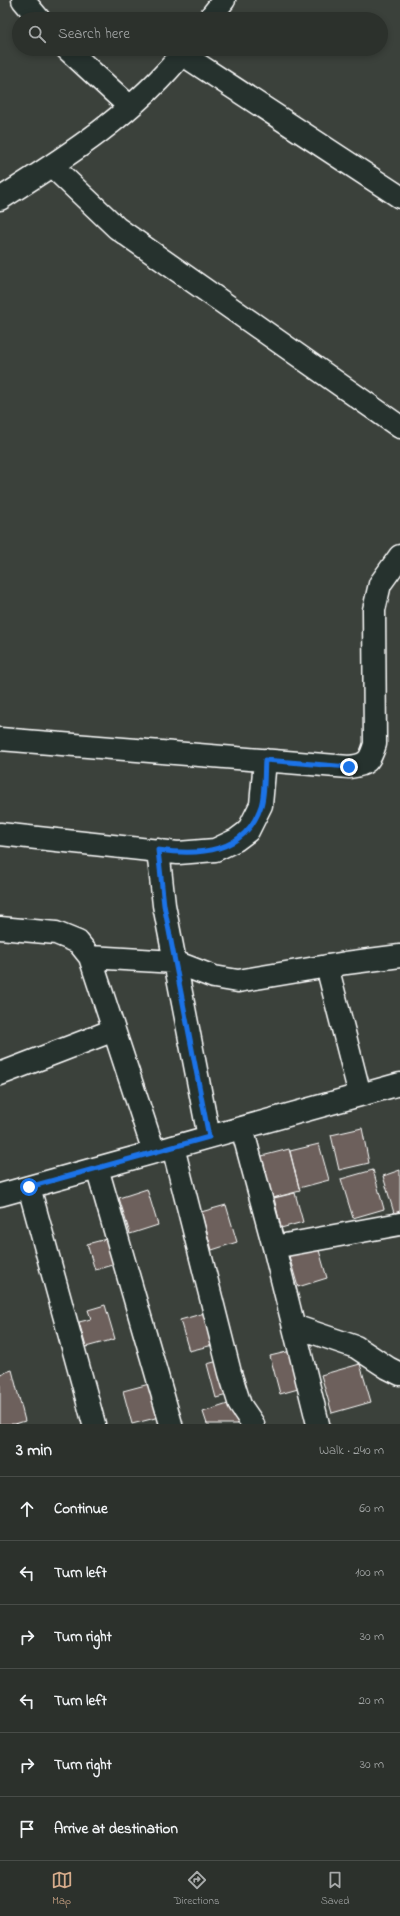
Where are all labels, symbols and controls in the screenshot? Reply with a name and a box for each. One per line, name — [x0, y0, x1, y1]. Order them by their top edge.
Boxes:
search box — [12, 12, 388, 56]
icon: search — [26, 23, 48, 45]
text: Search here — [58, 23, 130, 45]
route end — [340, 758, 358, 776]
route start — [20, 1178, 38, 1196]
text: 3 min — [16, 1438, 52, 1463]
text: Walk · 240 m — [319, 1441, 384, 1460]
icon: ahead — [16, 1498, 38, 1520]
text: Continue — [54, 1498, 108, 1520]
text: 60 m — [359, 1499, 384, 1518]
icon: left — [16, 1562, 38, 1584]
text: Turn left — [54, 1562, 107, 1584]
text: 100 m — [355, 1563, 384, 1582]
icon: right — [16, 1626, 38, 1648]
text: Turn right — [54, 1626, 112, 1648]
text: 30 m — [360, 1627, 384, 1646]
icon: left — [16, 1690, 38, 1712]
text: Turn left — [54, 1690, 107, 1712]
text: 20 m — [359, 1691, 384, 1710]
icon: right — [16, 1754, 38, 1776]
text: Turn right — [54, 1754, 112, 1776]
text: 30 m — [360, 1755, 384, 1774]
icon: arrive — [16, 1818, 38, 1840]
text: Arrive at destination — [54, 1818, 178, 1840]
tab: Map — [51, 1869, 73, 1909]
tab: Directions — [174, 1869, 219, 1909]
tab: Saved — [321, 1869, 349, 1909]

